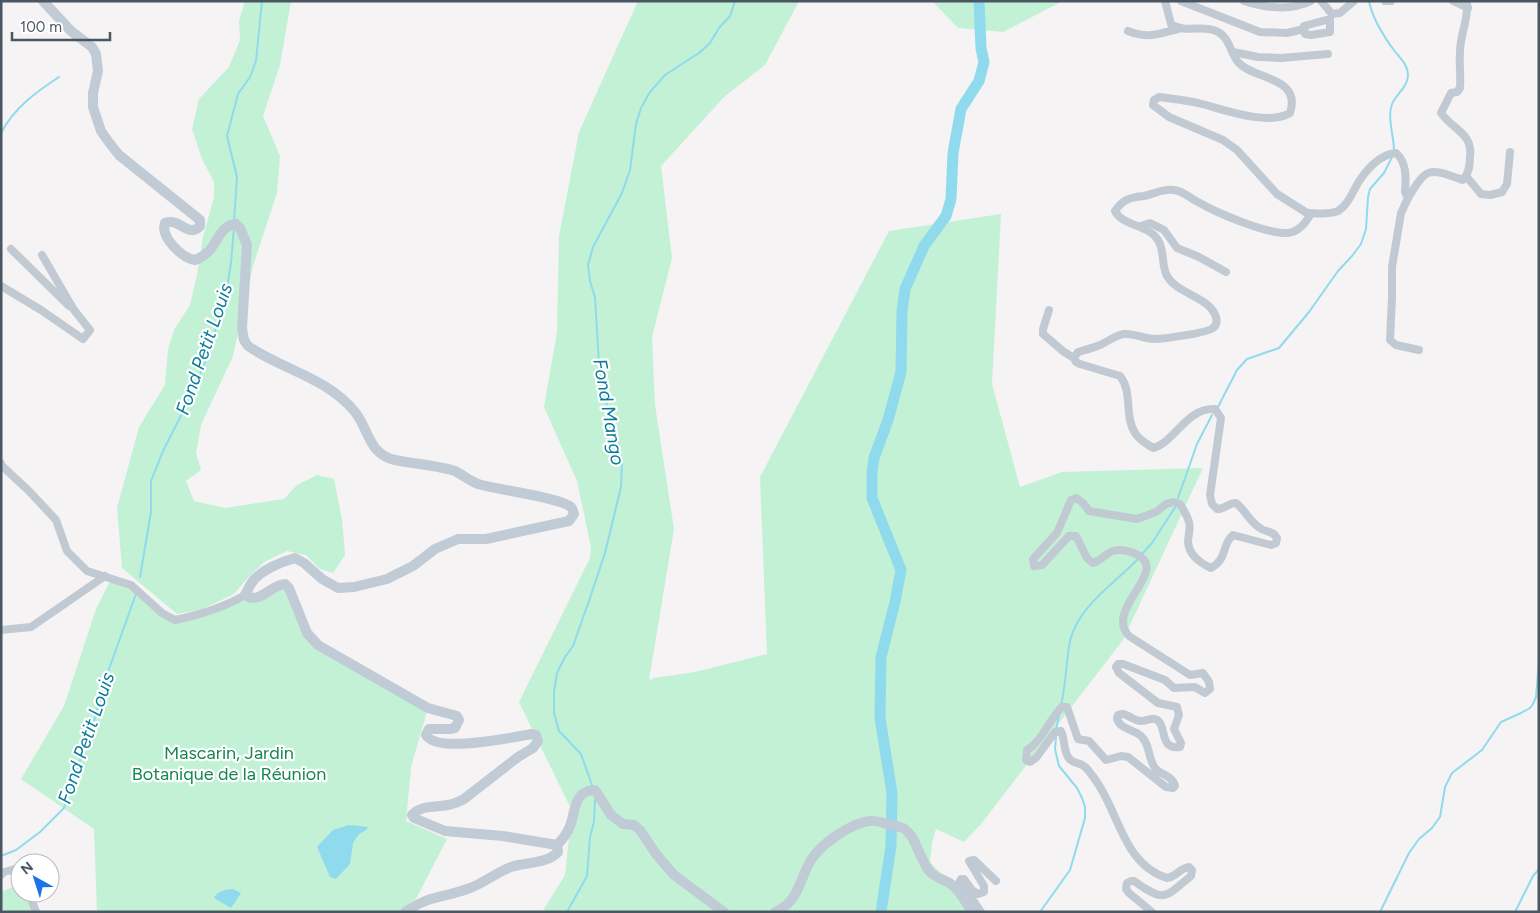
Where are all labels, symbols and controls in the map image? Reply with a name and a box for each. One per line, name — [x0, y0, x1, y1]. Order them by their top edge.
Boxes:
scale bar — [12, 10, 110, 42]
text: 100 m — [20, 18, 62, 36]
water label: Fond Petit Louis — [171, 280, 237, 418]
water label: Fond Mango — [588, 357, 630, 467]
water label: Fond Petit Louis — [53, 669, 119, 807]
park label: Mascarin, Jardin Botanique de la Réunion — [132, 742, 326, 785]
north arrow — [10, 853, 60, 903]
text: N — [18, 858, 37, 878]

